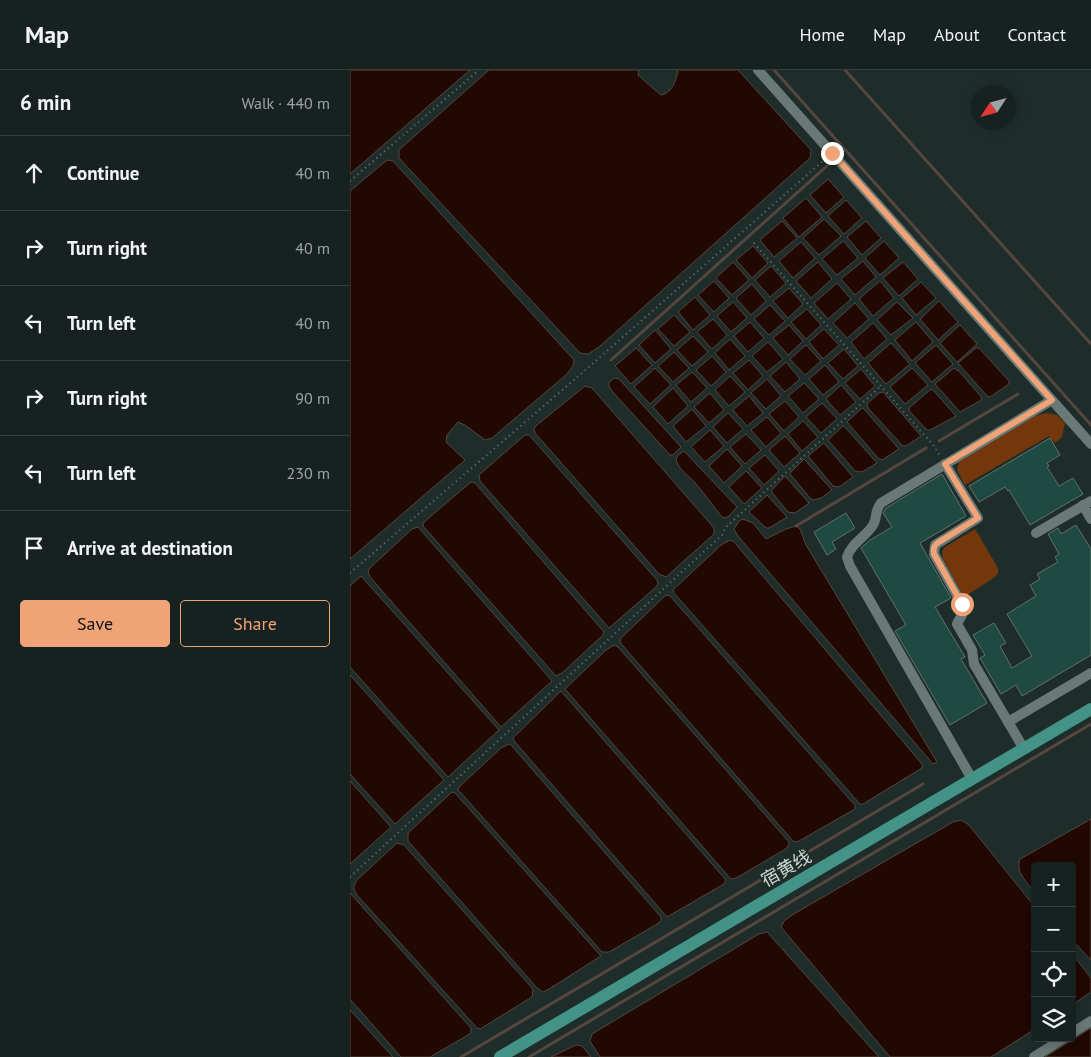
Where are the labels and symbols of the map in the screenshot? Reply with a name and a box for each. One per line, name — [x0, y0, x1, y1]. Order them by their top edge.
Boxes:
north arrow — [971, 85, 1016, 130]
route end — [821, 142, 844, 165]
route start — [951, 593, 974, 616]
street label: 宿黄线 — [757, 845, 815, 891]

